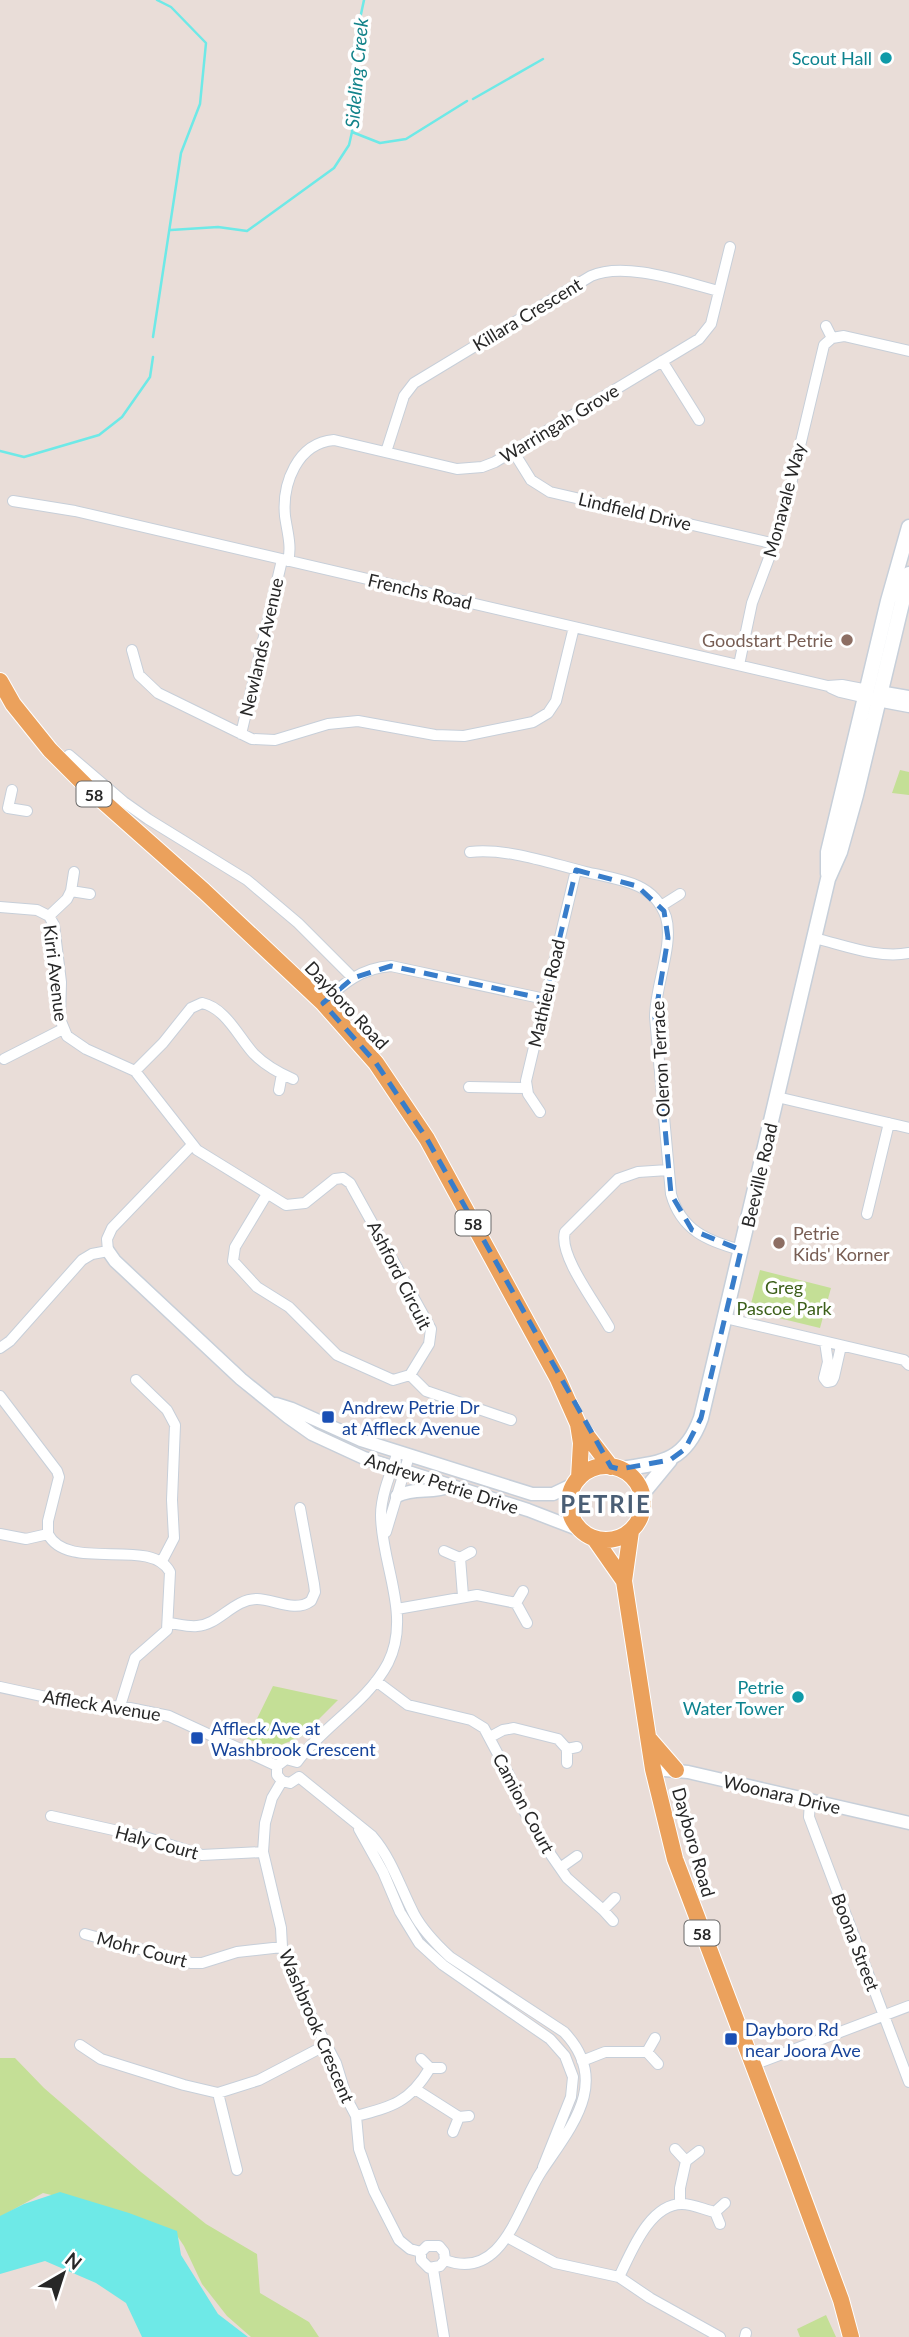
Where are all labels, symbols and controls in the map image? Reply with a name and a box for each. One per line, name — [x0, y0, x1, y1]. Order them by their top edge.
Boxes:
water label: Sideling Creek — [340, 16, 372, 129]
place label: Scout Hall — [792, 47, 872, 69]
marker: Scout Hall — [878, 50, 894, 66]
street label: Killara Crescent — [468, 273, 586, 355]
street label: Warringah Grove — [496, 379, 622, 467]
street label: Monavale Way — [758, 440, 810, 559]
street label: Lindfield Drive — [576, 487, 694, 535]
street label: Frenchs Road — [366, 568, 474, 614]
street label: Newlands Avenue — [234, 575, 288, 719]
place label: Goodstart Petrie — [702, 629, 833, 651]
marker: Goodstart Petrie — [839, 632, 855, 648]
road number: 58 — [76, 782, 112, 806]
street label: Kirri Avenue — [39, 923, 73, 1023]
street label: Mathieu Road — [523, 937, 569, 1049]
street label: Dayboro Road — [301, 956, 393, 1054]
street label: Oleron Terrace — [646, 1000, 674, 1118]
street label: Beeville Road — [736, 1121, 782, 1229]
road number: 58 — [456, 1210, 490, 1236]
street label: Ashford Circuit — [363, 1217, 437, 1333]
place label: Petrie Kids' Korner — [793, 1222, 890, 1265]
marker: Petrie Kids' Korner — [771, 1235, 787, 1251]
park label: Greg Pascoe Park — [736, 1276, 832, 1319]
place label: Andrew Petrie Dr at Affleck Avenue — [342, 1396, 480, 1439]
marker: Andrew Petrie Dr at Affleck Avenue — [320, 1409, 336, 1425]
street label: Andrew Petrie Drive — [362, 1448, 522, 1518]
district label: PETRIE — [560, 1489, 652, 1518]
place label: Petrie Water Tower — [683, 1676, 784, 1719]
street label: Affleck Avenue — [42, 1685, 162, 1725]
marker: Petrie Water Tower — [790, 1689, 806, 1705]
place label: Affleck Ave at Washbrook Crescent — [211, 1717, 376, 1760]
marker: Affleck Ave at Washbrook Crescent — [189, 1730, 205, 1746]
street label: Camion Court — [488, 1749, 560, 1857]
street label: Woonara Drive — [721, 1770, 843, 1818]
street label: Dayboro Road — [668, 1785, 720, 1899]
street label: Haly Court — [113, 1820, 202, 1864]
street label: Boona Street — [827, 1890, 885, 1994]
road number: 58 — [684, 1921, 720, 1946]
street label: Mohr Court — [94, 1926, 190, 1972]
street label: Washbrook Crescent — [275, 1946, 359, 2107]
place label: Dayboro Rd near Joora Ave — [745, 2018, 861, 2061]
marker: Dayboro Rd near Joora Ave — [723, 2031, 739, 2047]
north arrow — [28, 2239, 98, 2309]
text: N — [61, 2247, 87, 2274]

